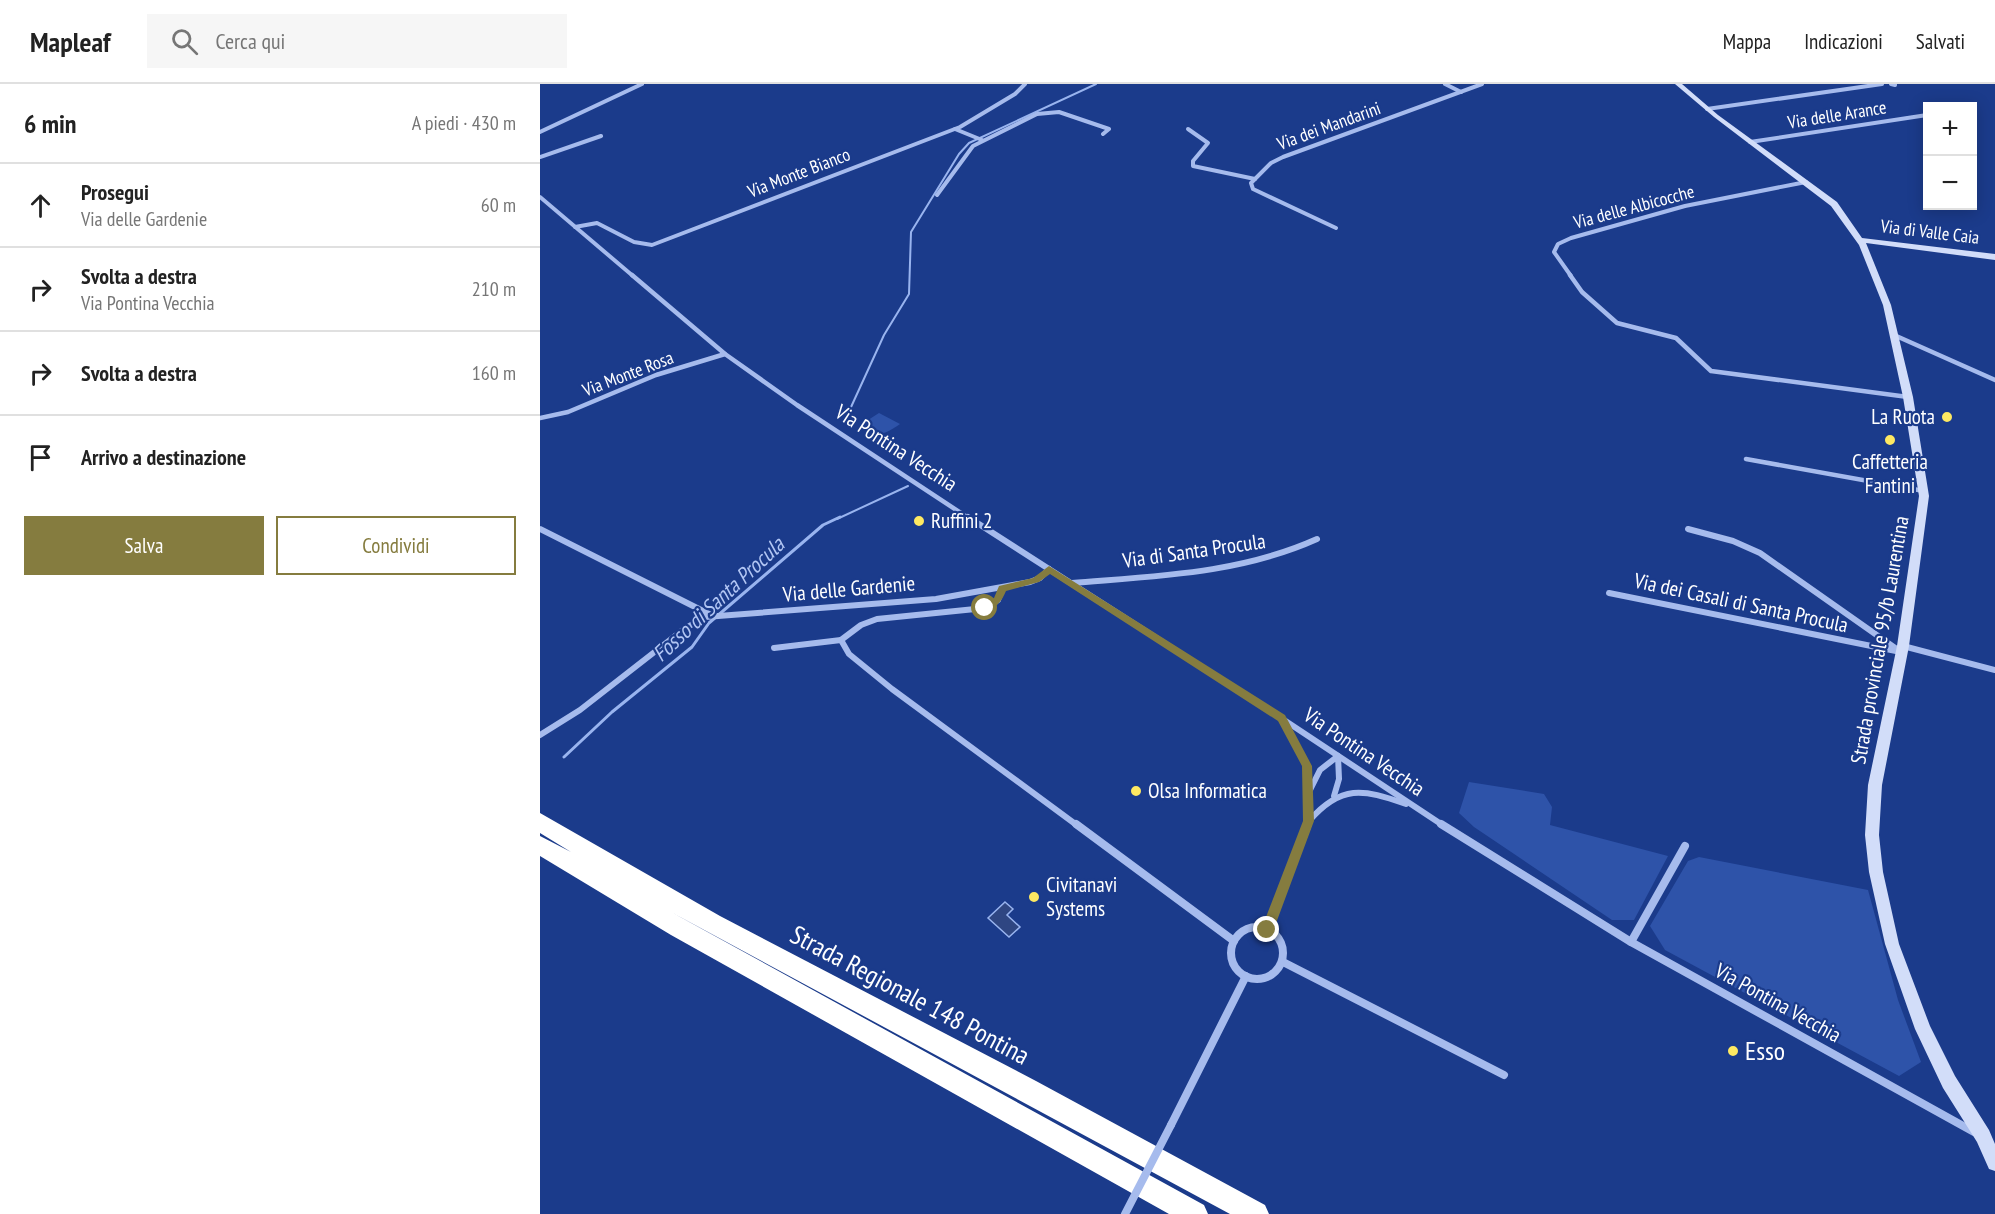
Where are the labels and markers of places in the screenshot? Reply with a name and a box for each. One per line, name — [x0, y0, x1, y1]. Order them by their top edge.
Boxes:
place label: La Ruota — [1871, 403, 1935, 430]
marker: La Ruota — [1940, 410, 1954, 424]
marker: Caffetteria Fantini — [1883, 433, 1897, 447]
place label: Caffetteria Fantini — [1852, 448, 1928, 499]
place label: Ruffini 2 — [931, 507, 992, 534]
marker: Ruffini 2 — [912, 514, 926, 528]
place label: Olsa Informatica — [1148, 777, 1267, 804]
marker: Olsa Informatica — [1129, 784, 1143, 798]
place label: Civitanavi Systems — [1046, 871, 1117, 922]
marker: Civitanavi Systems — [1027, 890, 1041, 904]
place label: Esso — [1745, 1034, 1785, 1067]
marker: Esso — [1726, 1044, 1740, 1058]

